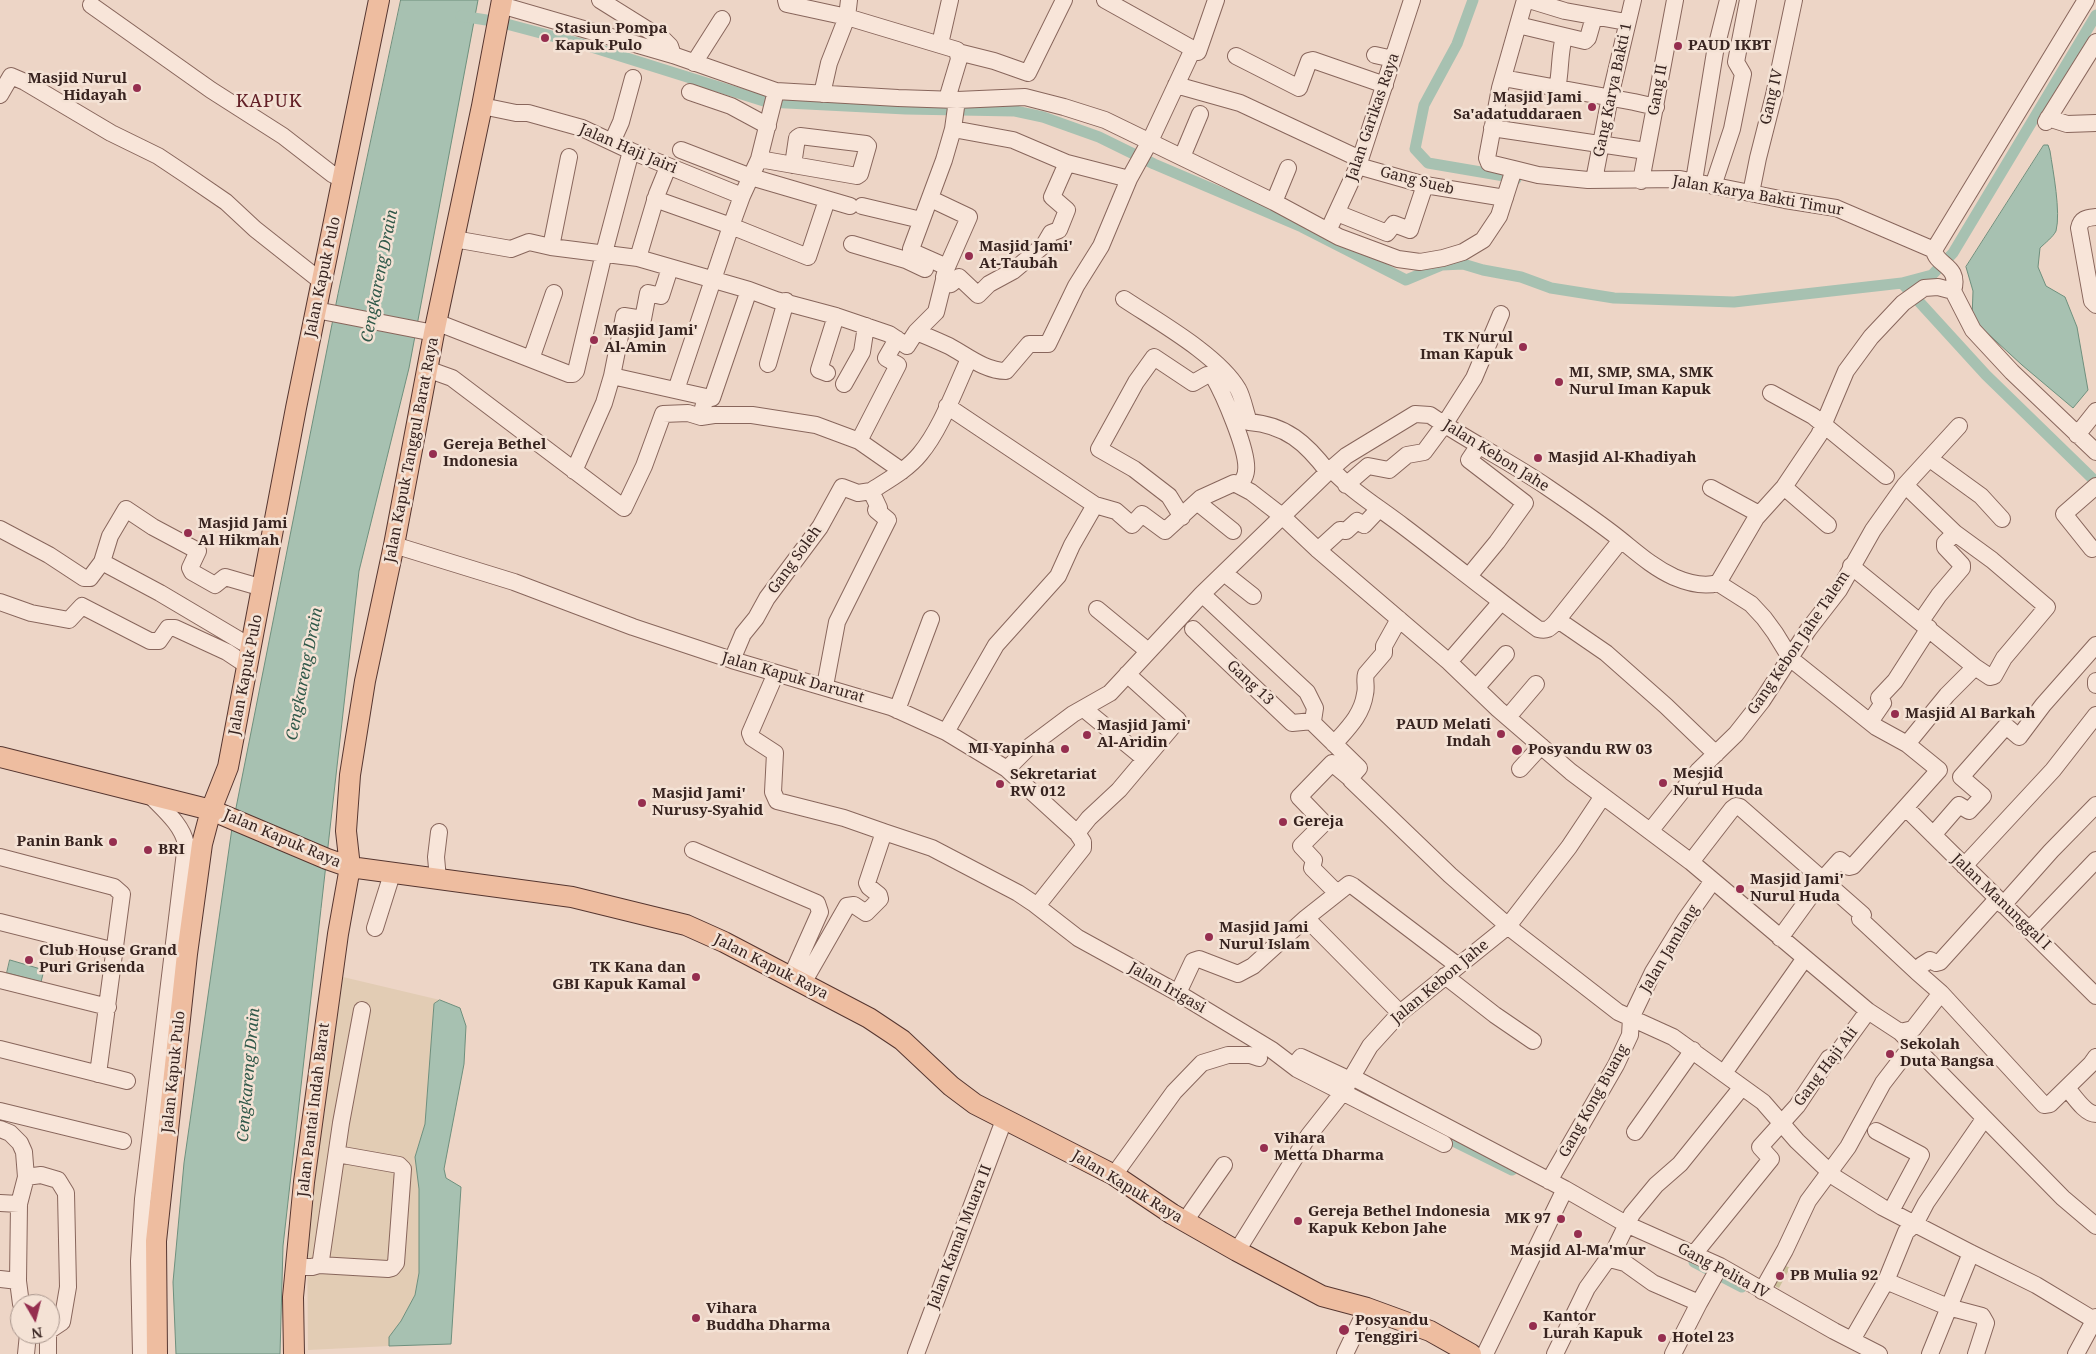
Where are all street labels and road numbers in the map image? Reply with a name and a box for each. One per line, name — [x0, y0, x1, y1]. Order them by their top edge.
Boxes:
street label: Gang Karya Bakti 1 — [1590, 21, 1636, 159]
street label: Jalan Garikas Raya — [1343, 51, 1403, 183]
street label: Gang II — [1645, 63, 1671, 117]
street label: Gang IV — [1757, 67, 1787, 127]
street label: Jalan Haji Jairi — [576, 120, 680, 178]
street label: Gang Sueb — [1378, 163, 1456, 199]
street label: Jalan Karya Bakti Timur — [1671, 172, 1845, 220]
street label: Jalan Kapuk Pulo — [301, 215, 345, 339]
street label: Jalan Kapuk Tanggul Barat Raya — [381, 336, 443, 564]
street label: Jalan Kebon Jahe — [1440, 416, 1552, 496]
street label: Gang Soleh — [764, 522, 826, 598]
street label: Gang Kebon Jahe Talem — [1744, 568, 1854, 718]
street label: Jalan Kapuk Pulo — [225, 613, 267, 737]
street label: Jalan Kapuk Darurat — [720, 649, 866, 707]
street label: Gang 13 — [1223, 657, 1277, 709]
street label: Jalan Kapuk Raya — [221, 806, 343, 872]
street label: Jalan Manunggal I — [1948, 850, 2054, 954]
street label: Jalan Jamlang — [1637, 902, 1703, 996]
street label: Jalan Kapuk Raya — [711, 930, 831, 1004]
street label: Jalan Kebon Jahe — [1388, 936, 1492, 1028]
street label: Jalan Irigasi — [1125, 959, 1209, 1017]
street label: Jalan Kapuk Pulo — [159, 1010, 189, 1134]
street label: Jalan Pantai Indah Barat — [294, 1022, 334, 1198]
street label: Gang Haji Ali — [1790, 1024, 1862, 1110]
street label: Gang Kong Buang — [1555, 1041, 1633, 1161]
street label: Jalan Kapuk Raya — [1068, 1147, 1186, 1227]
street label: Jalan Kamal Muara II — [924, 1162, 996, 1312]
street label: Gang Pelita IV — [1674, 1239, 1772, 1303]

